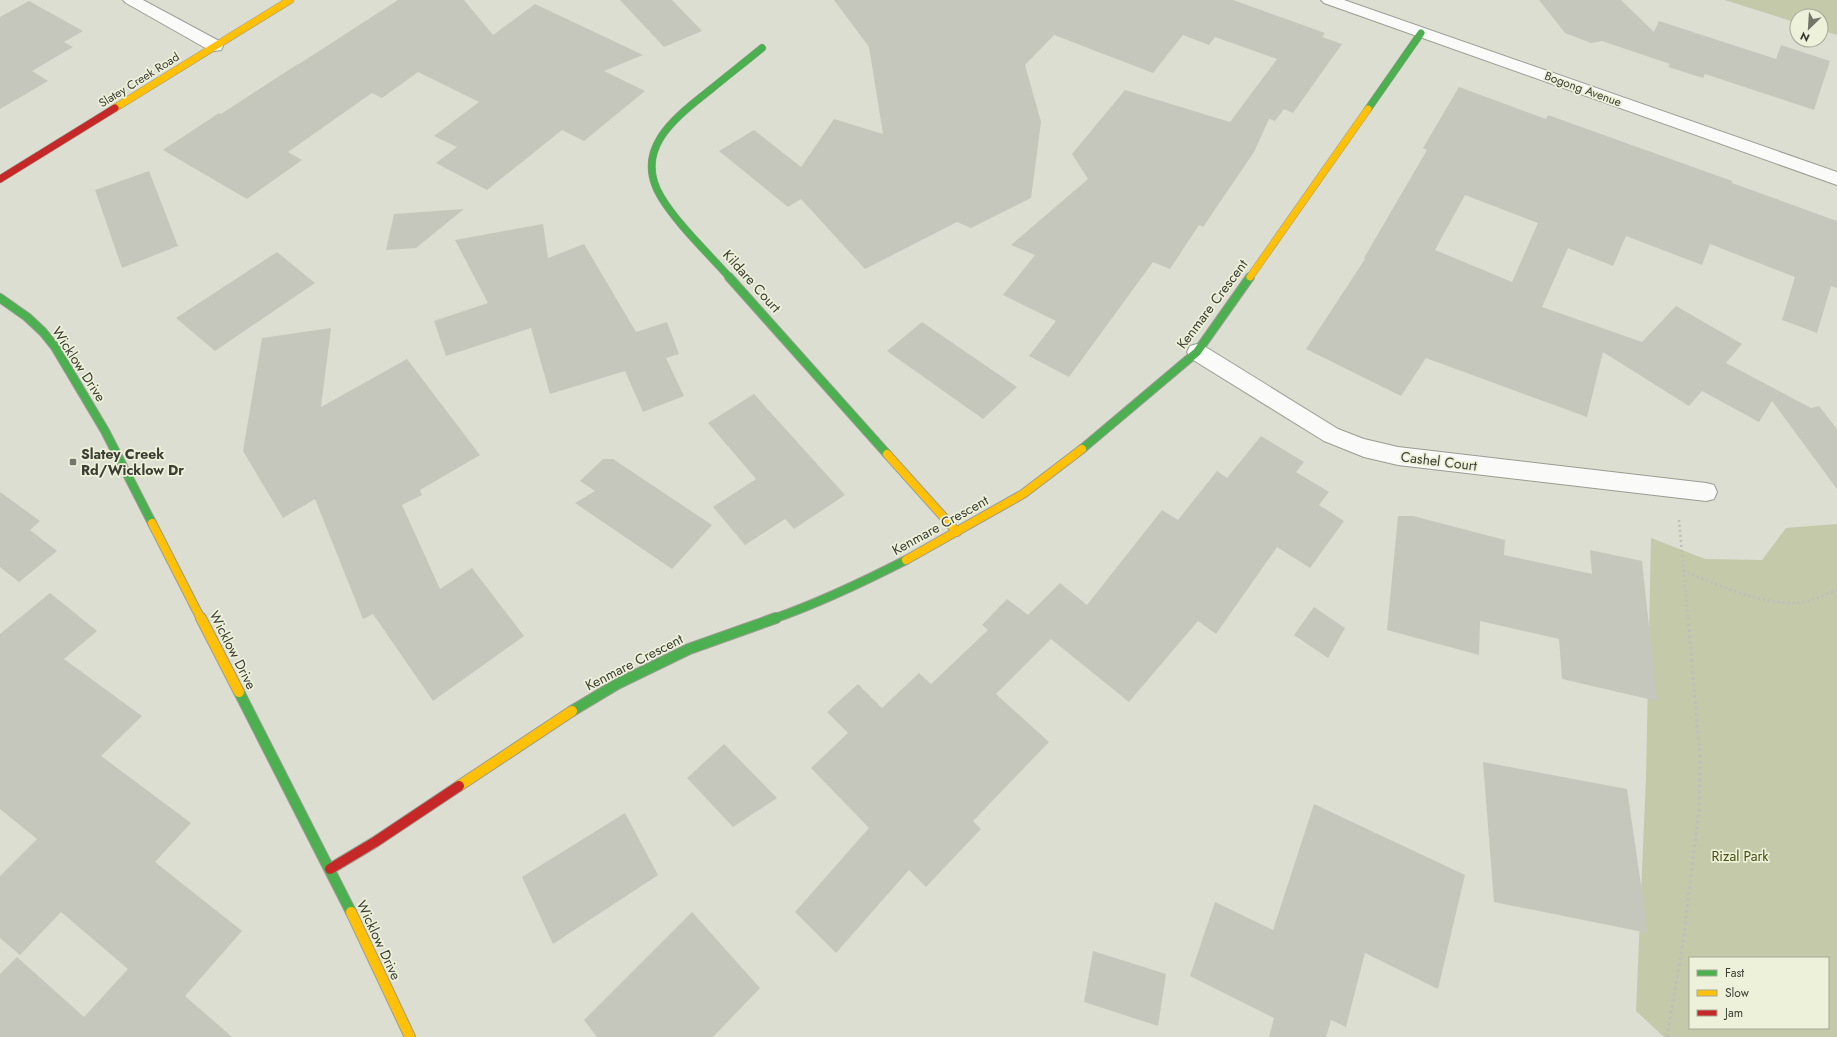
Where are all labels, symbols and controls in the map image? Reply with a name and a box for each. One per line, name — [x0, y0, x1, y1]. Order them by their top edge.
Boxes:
north arrow — [1789, 8, 1829, 48]
text: N — [1797, 28, 1812, 46]
street label: Slatey Creek Road — [95, 48, 183, 112]
street label: Bogong Avenue — [1542, 67, 1624, 111]
street label: Kildare Court — [718, 245, 786, 317]
street label: Kenmare Crescent — [1172, 255, 1253, 353]
street label: Wicklow Drive — [47, 323, 111, 405]
place label: Slatey Creek Rd/Wicklow Dr — [81, 444, 184, 480]
street label: Cashel Court — [1400, 446, 1479, 476]
marker: Slatey Creek Rd/Wicklow Dr — [68, 457, 78, 467]
street label: Kenmare Crescent — [888, 490, 992, 560]
street label: Wicklow Drive — [205, 607, 261, 693]
street label: Kenmare Crescent — [582, 628, 687, 695]
park label: Rizal Park — [1711, 846, 1769, 866]
street label: Wicklow Drive — [352, 897, 406, 983]
legend — [1689, 957, 1829, 1029]
text: Fast — [1725, 964, 1744, 982]
text: Slow — [1725, 984, 1750, 1002]
text: Jam — [1723, 1004, 1743, 1022]

